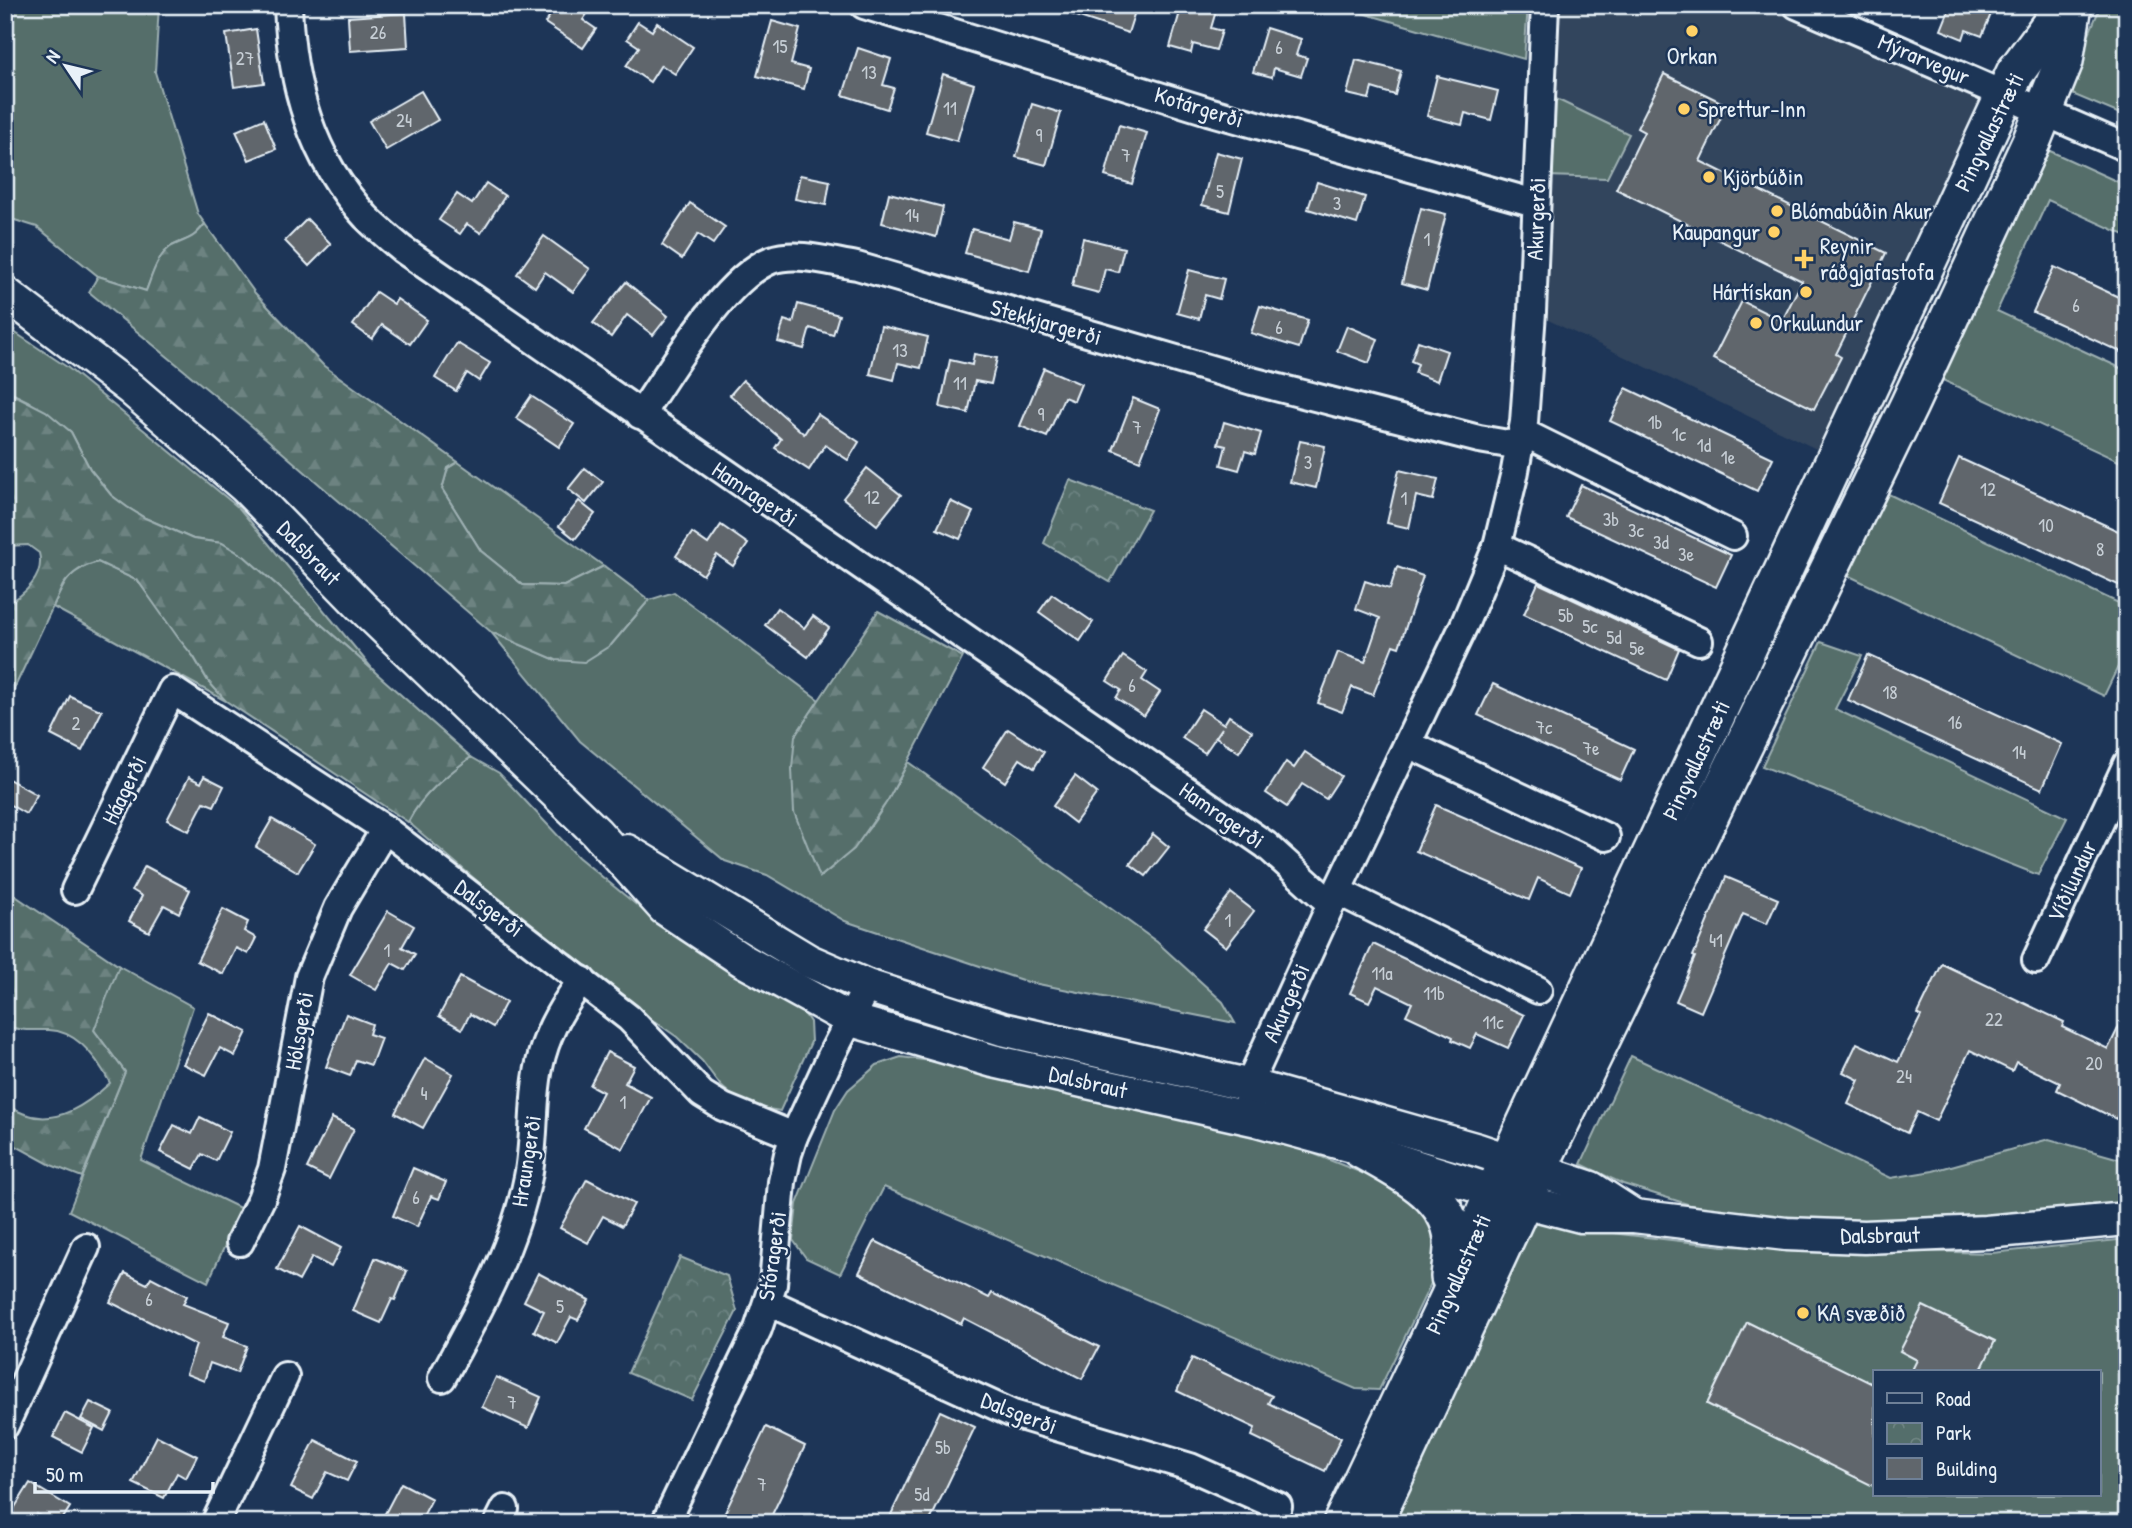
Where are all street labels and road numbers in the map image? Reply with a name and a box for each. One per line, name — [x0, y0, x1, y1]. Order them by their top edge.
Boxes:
street label: Mýrarvegur — [1874, 25, 1975, 92]
street label: Þingvallastræti — [1946, 67, 2031, 196]
street label: Kotárgerði — [1151, 78, 1247, 135]
street label: Akurgerði — [1519, 177, 1552, 261]
street label: Stekkjargerði — [987, 291, 1105, 352]
street label: Hamragerði — [706, 454, 804, 534]
street label: Dalsbraut — [271, 513, 349, 593]
street label: Þingvallastræti — [1654, 695, 1737, 825]
street label: Háagerði — [94, 750, 153, 829]
street label: Hamragerði — [1174, 774, 1271, 855]
street label: Víðilundur — [2039, 835, 2104, 927]
street label: Dalsgerði — [448, 871, 530, 944]
street label: Akurgerði — [1255, 959, 1317, 1047]
street label: Hólsgerði — [276, 989, 321, 1073]
street label: Dalsbraut — [1046, 1057, 1131, 1106]
street label: Hraungerði — [503, 1113, 548, 1209]
street label: Stóragerði — [750, 1209, 793, 1302]
street label: Þingvallastræti — [1417, 1209, 1498, 1339]
street label: Dalsbraut — [1840, 1218, 1921, 1251]
street label: Dalsgerði — [977, 1384, 1062, 1441]

